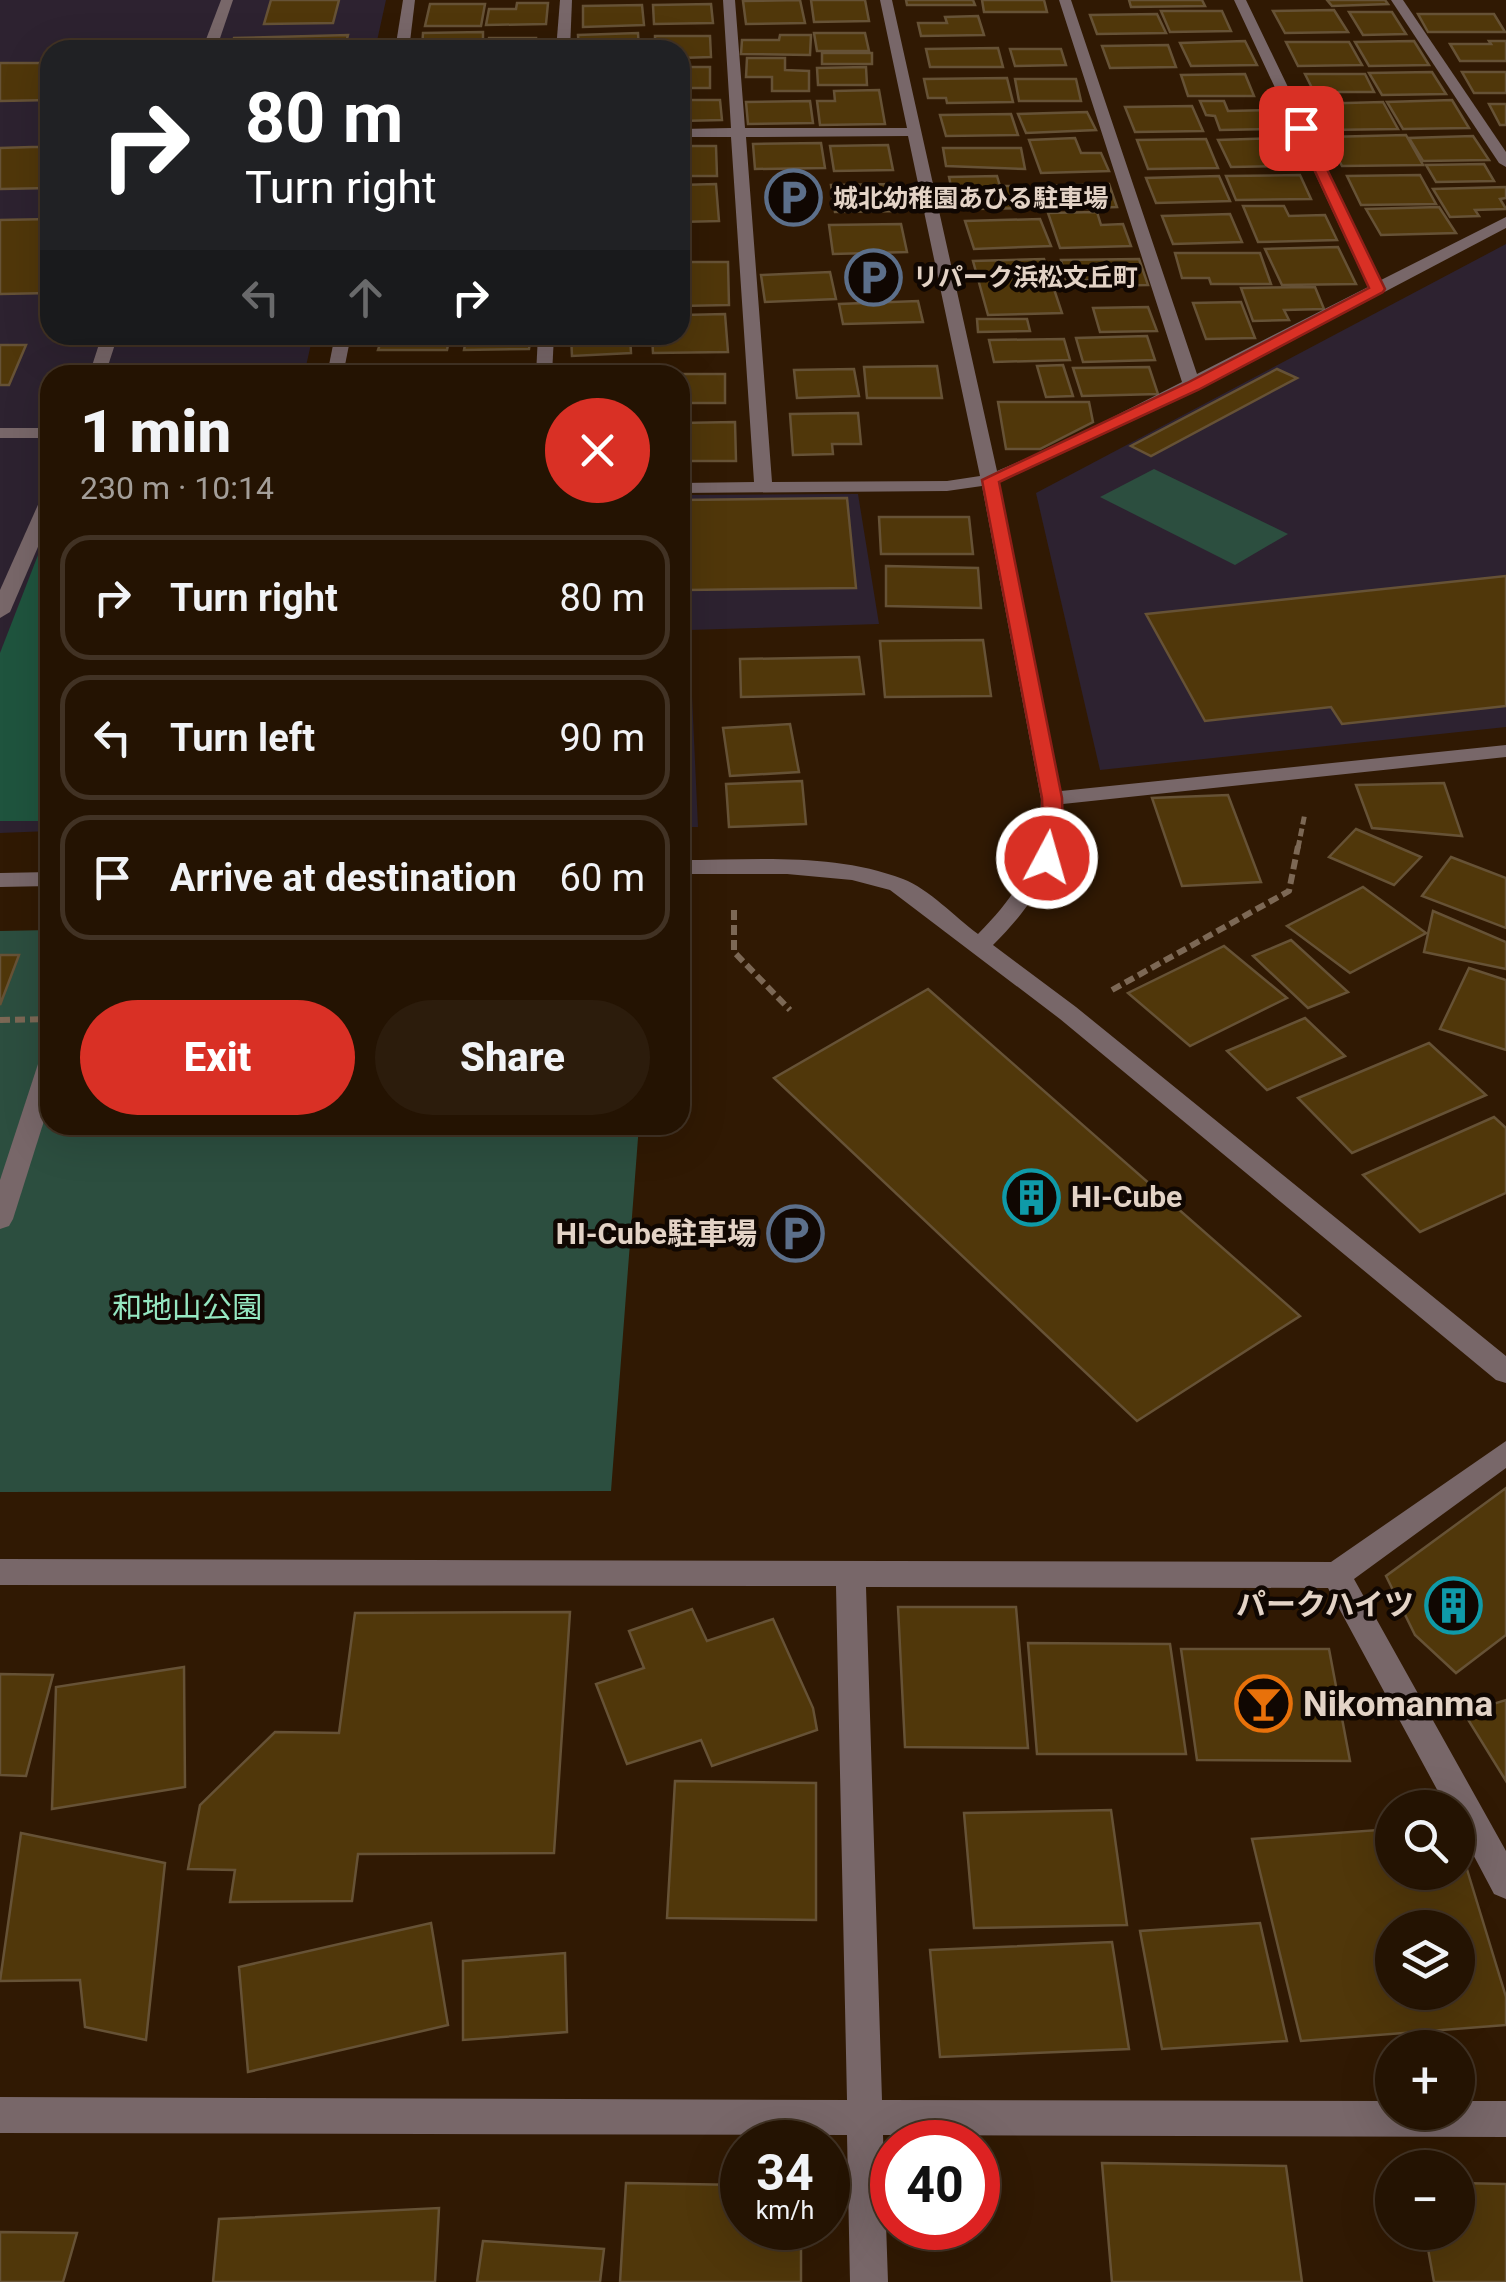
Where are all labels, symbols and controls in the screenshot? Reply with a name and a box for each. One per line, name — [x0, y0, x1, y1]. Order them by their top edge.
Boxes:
text: 80 m — [245, 77, 403, 159]
icon: right — [80, 80, 210, 210]
pin — [1259, 86, 1344, 171]
icon: arrive — [1274, 101, 1329, 156]
text: Turn right — [245, 161, 437, 214]
parking icon: 城北幼稚園あひる駐車場 — [764, 168, 824, 228]
place label: 城北幼稚園あひる駐車場 — [833, 184, 1108, 213]
parking icon: リパーク浜松文丘町 — [844, 247, 904, 307]
place label: リパーク浜松文丘町 — [913, 263, 1138, 292]
icon: left — [233, 270, 288, 325]
icon: ahead — [338, 270, 393, 325]
icon: right — [443, 270, 498, 325]
text: 1 min — [80, 396, 231, 467]
button: close — [545, 398, 650, 503]
text: 230 m · 10:14 — [80, 469, 274, 507]
icon: right — [85, 570, 140, 625]
text: Turn right — [170, 576, 338, 620]
text: 80 m — [560, 576, 645, 620]
icon: left — [85, 710, 140, 765]
text: Turn left — [170, 716, 315, 760]
text: 90 m — [560, 716, 645, 760]
position arrow — [995, 806, 1099, 910]
icon: arrive — [85, 850, 140, 905]
text: Arrive at destination — [170, 856, 517, 900]
text: 60 m — [560, 856, 645, 900]
button: Exit — [80, 1000, 355, 1115]
button: Share — [375, 1000, 650, 1115]
building icon: HI-Cube — [1002, 1167, 1062, 1227]
place label: HI-Cube — [1071, 1179, 1182, 1214]
parking icon: HI-Cube駐車場 — [766, 1204, 826, 1264]
place label: HI-Cube駐車場 — [556, 1216, 757, 1251]
park label: 和地山公園 — [112, 1290, 262, 1325]
building icon: パークハイツ — [1423, 1575, 1483, 1635]
place label: パークハイツ — [1236, 1587, 1414, 1622]
bar icon: Nikomanma — [1234, 1674, 1294, 1734]
place label: Nikomanma — [1303, 1684, 1493, 1725]
map controls — [1375, 1790, 1475, 2250]
button: search — [1375, 1790, 1475, 1890]
button: layers — [1375, 1910, 1475, 2010]
button: + — [1375, 2030, 1475, 2130]
speed limit sign: 40 — [870, 2120, 1000, 2250]
text: 34 — [756, 2144, 814, 2202]
button: − — [1375, 2150, 1475, 2250]
text: km/h — [756, 2196, 814, 2225]

